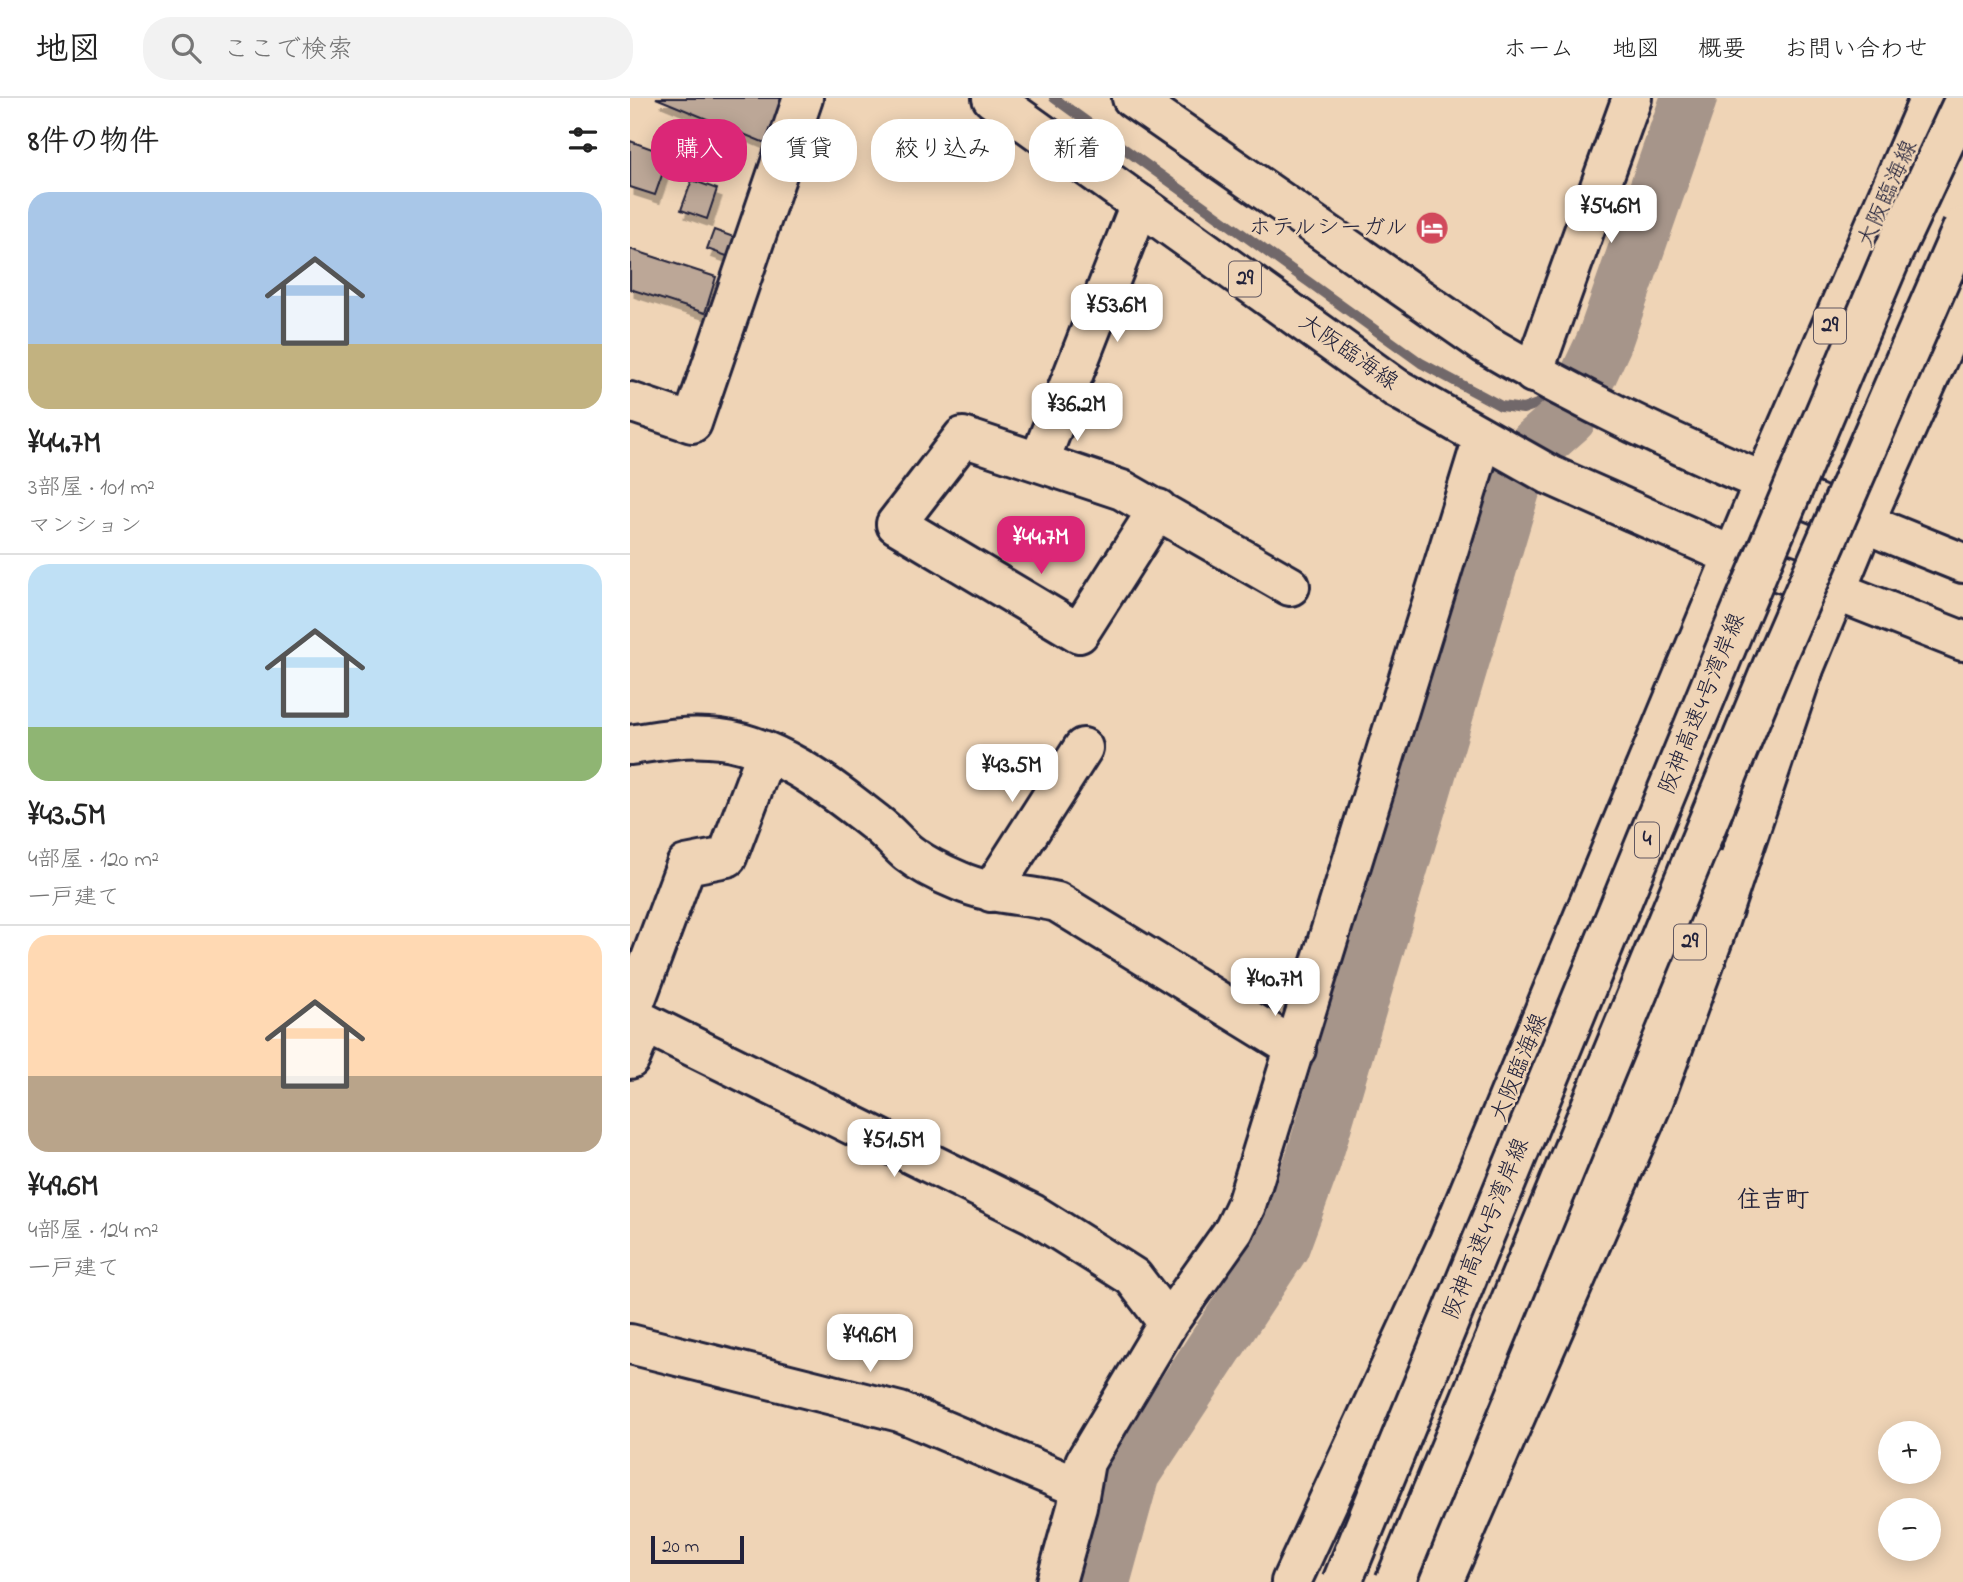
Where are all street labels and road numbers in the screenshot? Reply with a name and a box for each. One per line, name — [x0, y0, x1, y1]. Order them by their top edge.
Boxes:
street label: 大阪臨海線 — [1850, 135, 1926, 253]
road number: 29 — [1229, 262, 1261, 296]
street label: 大阪臨海線 — [1291, 307, 1405, 399]
road number: 29 — [1814, 308, 1846, 344]
street label: 阪神高速4号湾岸線 — [1651, 608, 1755, 800]
road number: 4 — [1635, 822, 1659, 858]
road number: 29 — [1674, 924, 1706, 960]
street label: 大阪臨海線 — [1483, 1009, 1557, 1127]
street label: 阪神高速4号湾岸線 — [1435, 1133, 1539, 1325]

